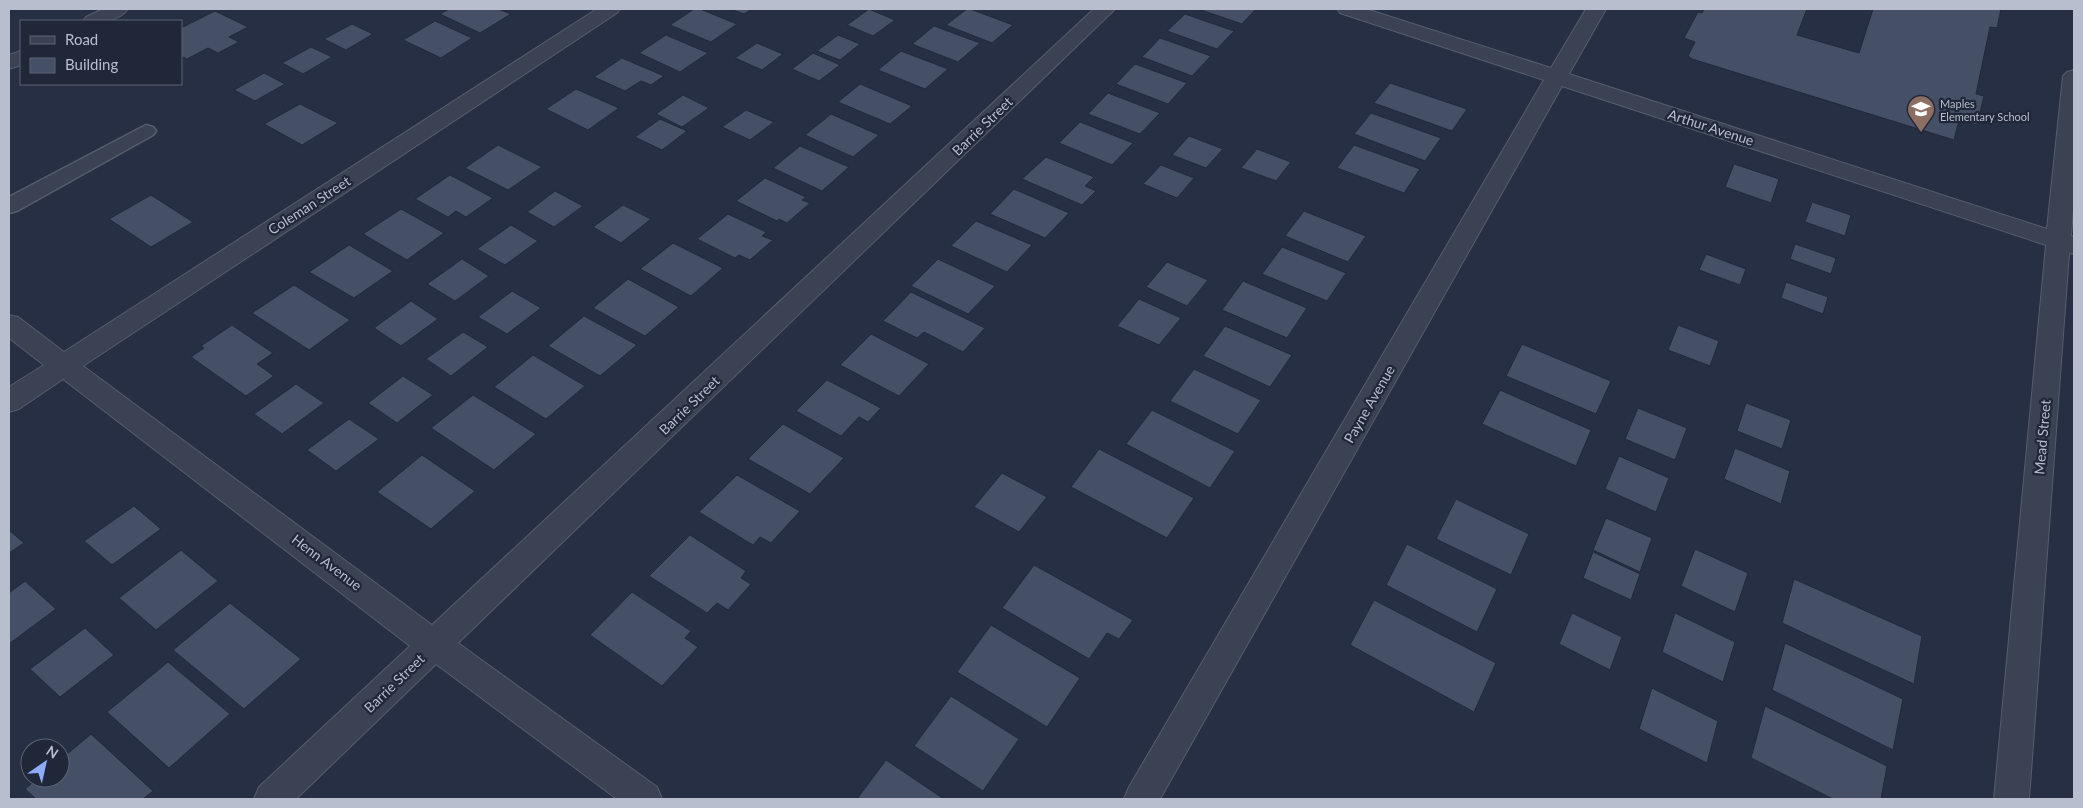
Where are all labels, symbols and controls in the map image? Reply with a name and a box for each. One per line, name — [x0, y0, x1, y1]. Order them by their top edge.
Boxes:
legend — [20, 20, 182, 85]
text: Road — [65, 30, 98, 48]
text: Building — [65, 55, 118, 73]
street label: Barrie Street — [948, 93, 1016, 159]
school or university icon: Maples Elementary School — [1906, 94, 1936, 133]
place label: Maples Elementary School — [1940, 97, 2030, 123]
street label: Arthur Avenue — [1666, 105, 1756, 149]
street label: Coleman Street — [265, 172, 353, 238]
street label: Payne Avenue — [1340, 362, 1398, 446]
street label: Barrie Street — [655, 372, 723, 438]
street label: Mead Street — [2030, 399, 2054, 475]
street label: Henn Avenue — [289, 530, 365, 594]
street label: Barrie Street — [360, 650, 428, 716]
north arrow — [20, 738, 70, 788]
text: N — [43, 742, 62, 762]

